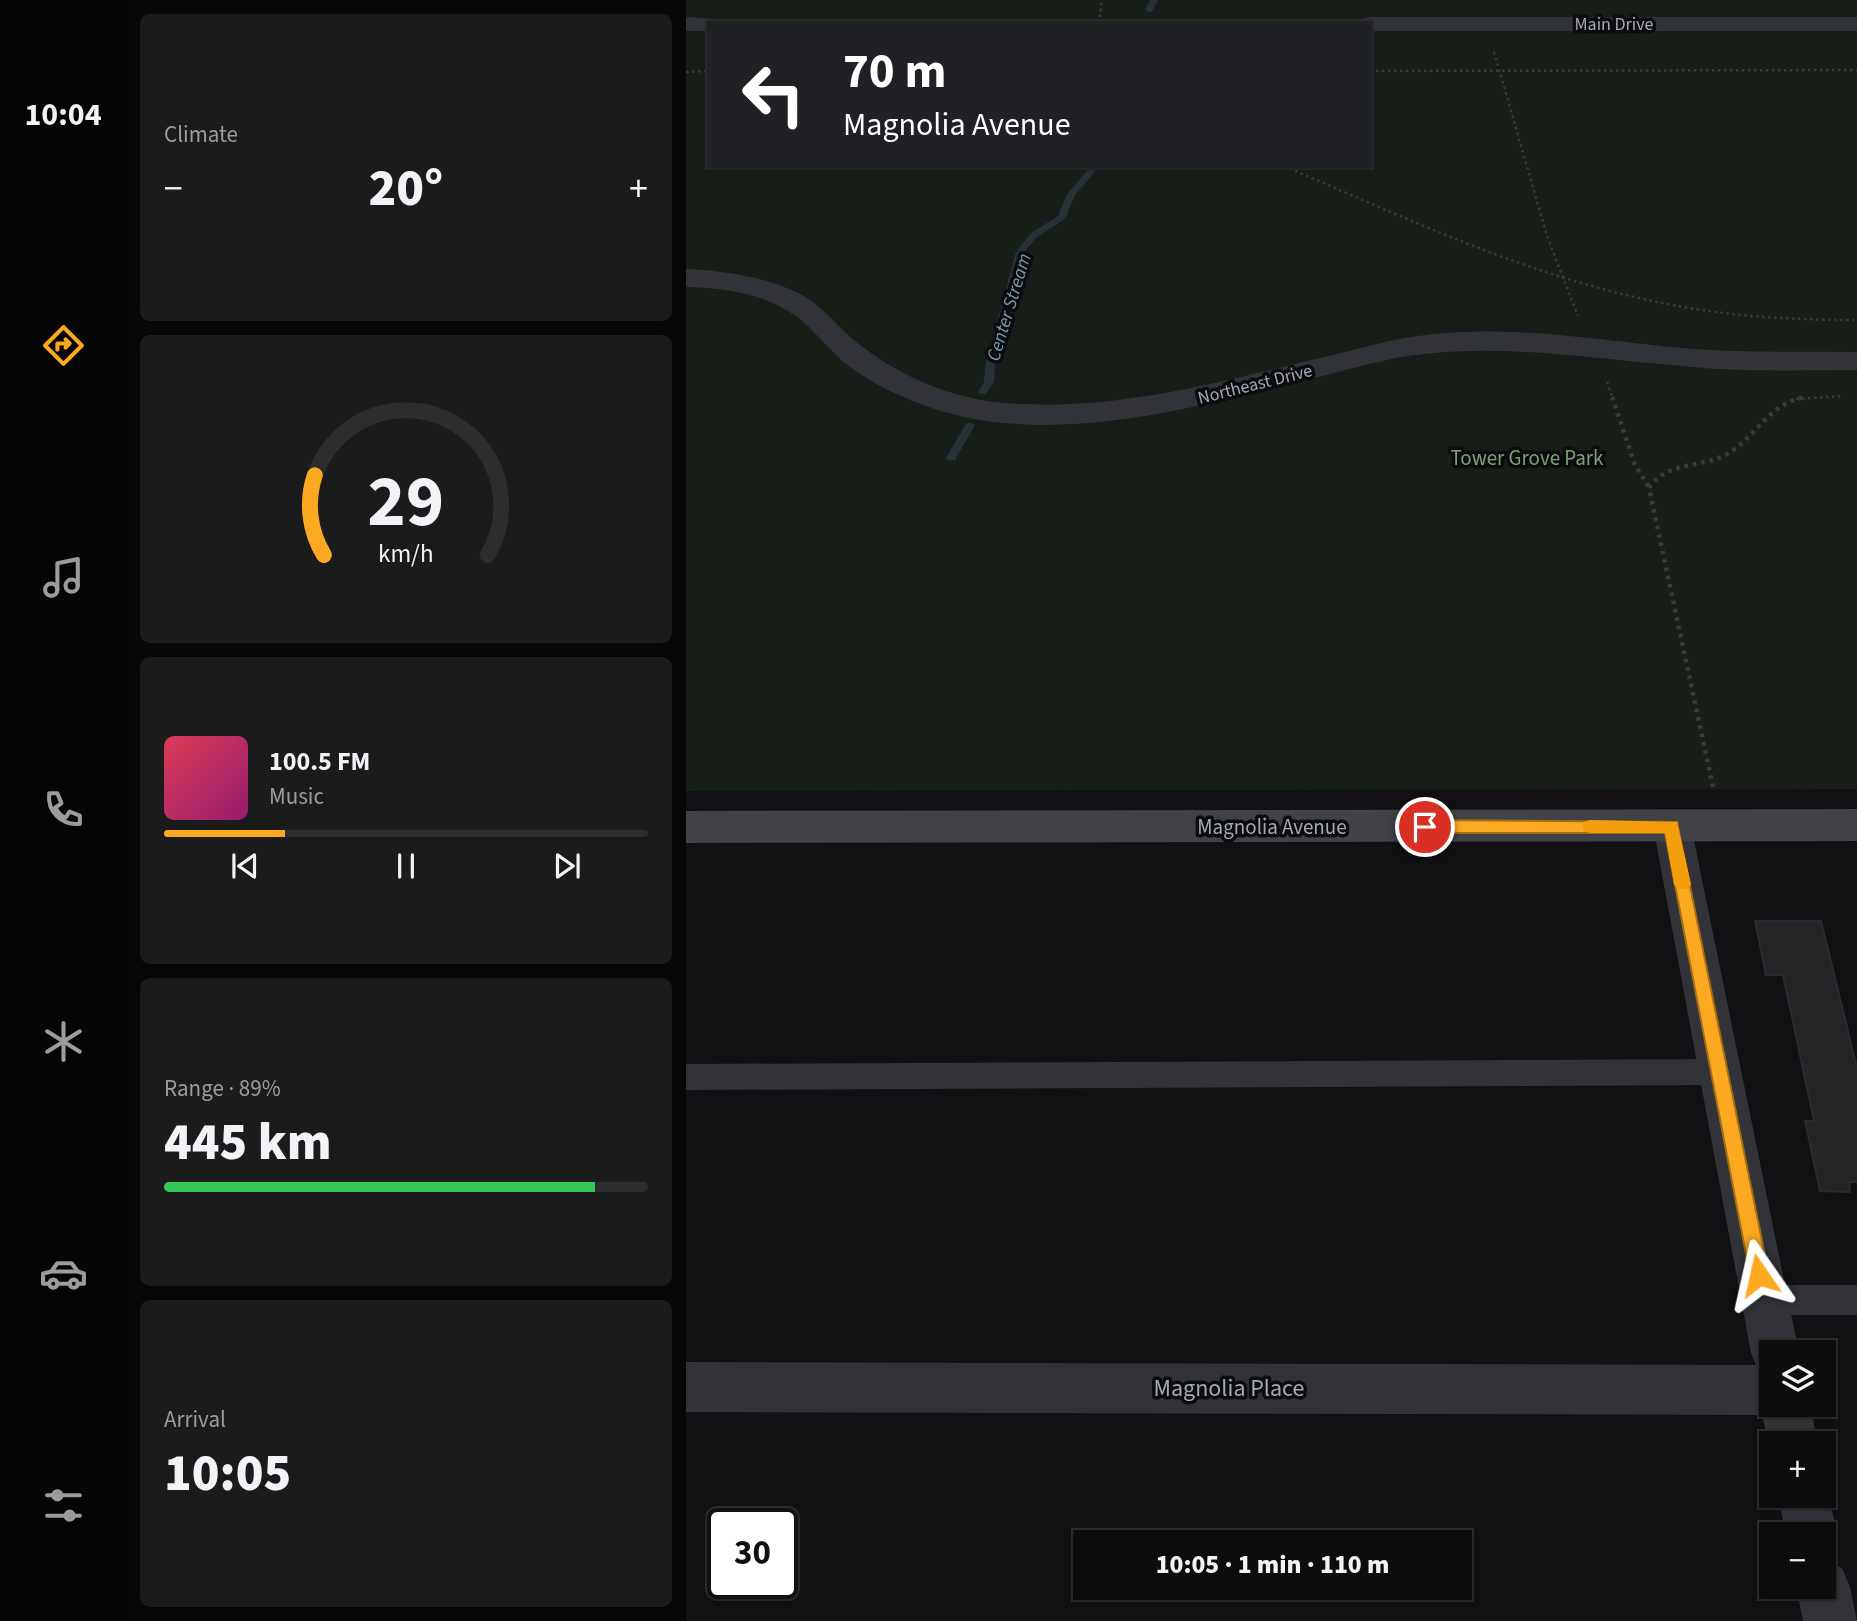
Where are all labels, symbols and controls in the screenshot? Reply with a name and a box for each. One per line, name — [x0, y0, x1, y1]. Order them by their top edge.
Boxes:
street label: Main Drive — [1574, 12, 1654, 37]
text: 70 m — [843, 37, 947, 107]
icon: left — [728, 49, 819, 140]
text: 10:04 — [24, 92, 102, 138]
text: Magnolia Avenue — [843, 102, 1071, 148]
text: Climate — [164, 118, 238, 151]
text: 20° — [369, 152, 443, 226]
text: − — [164, 162, 183, 216]
text: + — [629, 162, 648, 216]
water label: Center Stream — [980, 250, 1039, 365]
icon: directions — [39, 321, 88, 370]
street label: Northeast Drive — [1195, 358, 1315, 411]
park label: Tower Grove Park — [1450, 443, 1604, 473]
text: 29 — [368, 451, 444, 555]
text: km/h — [378, 536, 434, 572]
icon: music — [39, 553, 88, 602]
text: 100.5 FM — [269, 743, 370, 780]
text: Music — [269, 780, 324, 813]
icon: phone — [39, 785, 88, 834]
pin — [1395, 797, 1455, 857]
icon: arrive — [1406, 808, 1444, 846]
street label: Magnolia Avenue — [1197, 812, 1347, 842]
icon: previous — [226, 847, 264, 885]
icon: pause — [387, 847, 425, 885]
icon: next — [548, 847, 586, 885]
icon: climate — [39, 1017, 88, 1066]
text: Range · 89% — [164, 1072, 281, 1105]
text: 445 km — [164, 1106, 332, 1180]
position arrow — [1722, 1238, 1796, 1312]
icon: car — [39, 1249, 88, 1298]
map controls — [1759, 1340, 1836, 1599]
button: layers — [1759, 1340, 1836, 1417]
street label: Magnolia Place — [1154, 1371, 1304, 1406]
text: Arrival — [164, 1403, 226, 1436]
button: + — [1759, 1431, 1836, 1508]
text: 10:05 — [164, 1437, 291, 1511]
icon: filters — [39, 1481, 88, 1530]
speed limit sign: 30 — [707, 1508, 798, 1599]
button: − — [1759, 1522, 1836, 1599]
text: 10:05 · 1 min · 110 m — [1156, 1546, 1389, 1583]

